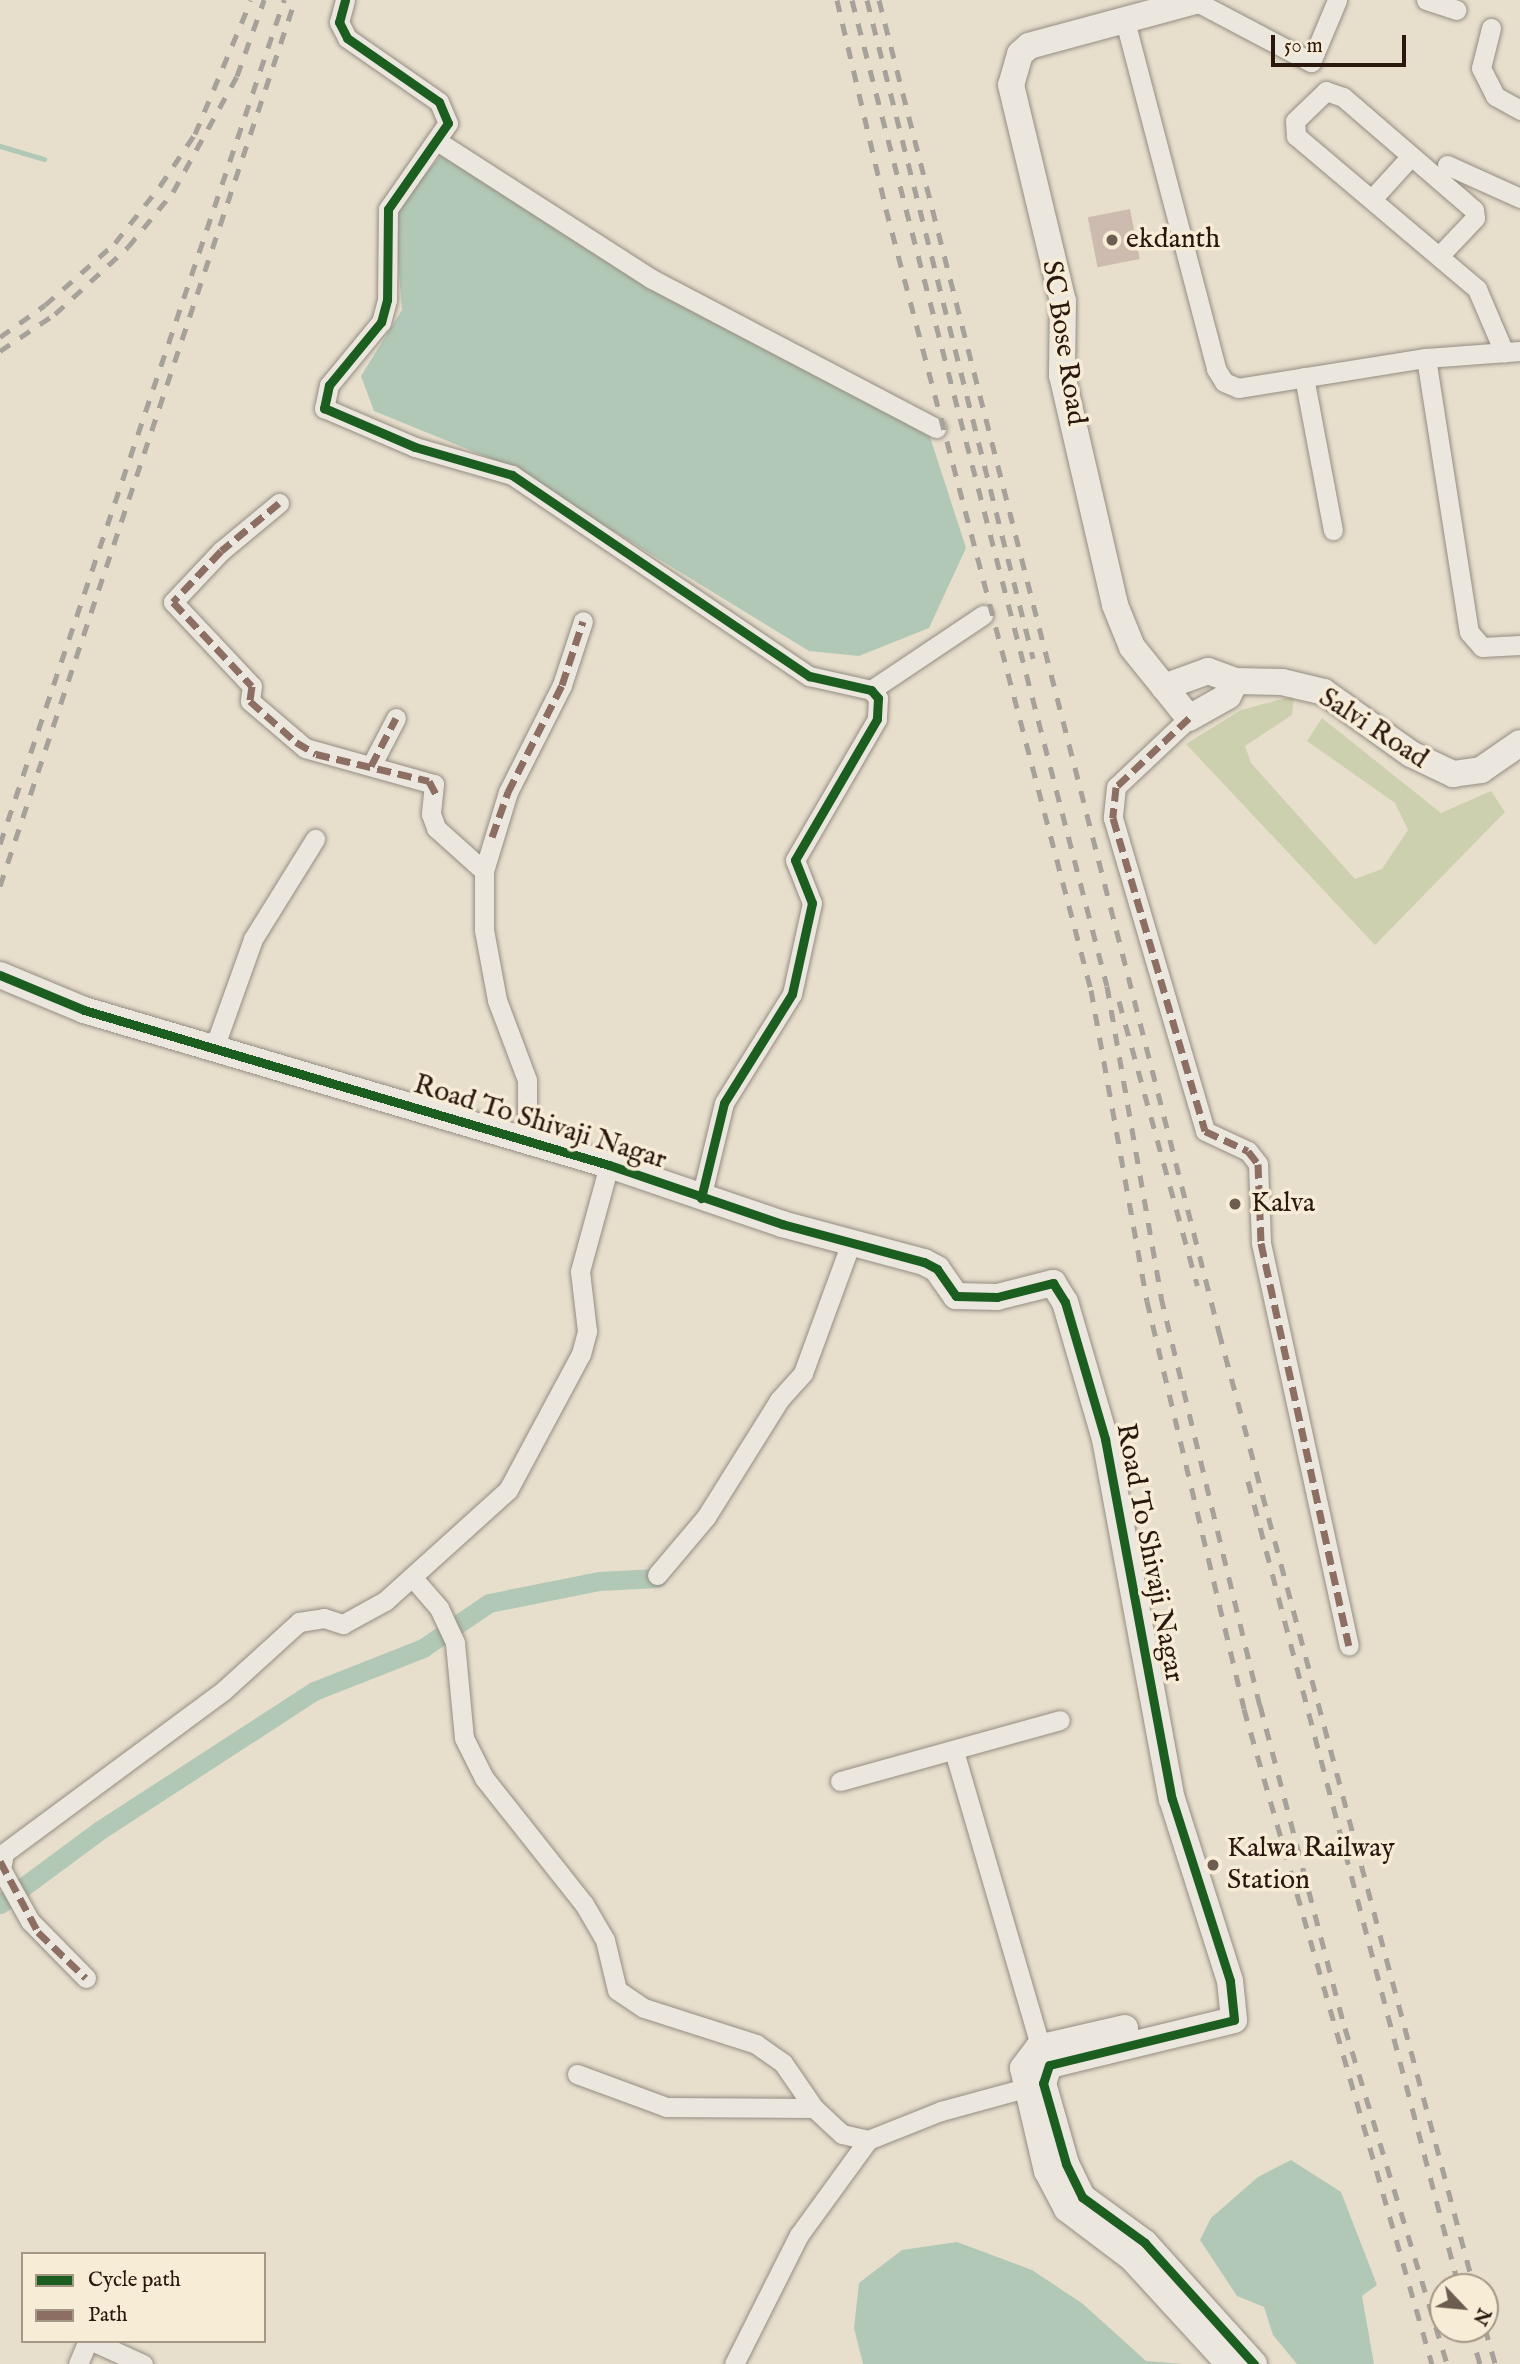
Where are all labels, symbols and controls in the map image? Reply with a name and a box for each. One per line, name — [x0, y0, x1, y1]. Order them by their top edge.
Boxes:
scale bar — [1275, 21, 1410, 65]
text: 50 m — [1284, 33, 1323, 60]
place label: ekdanth — [1126, 223, 1220, 257]
marker: ekdanth — [1104, 232, 1120, 248]
street label: SC Bose Road — [1033, 258, 1093, 428]
street label: Salvi Road — [1312, 681, 1434, 777]
street label: Road To Shivaji Nagar — [409, 1069, 671, 1177]
place label: Kalva — [1251, 1187, 1315, 1221]
marker: Kalva — [1225, 1194, 1245, 1214]
street label: Road To Shivaji Nagar — [1107, 1421, 1191, 1685]
place label: Kalwa Railway Station — [1227, 1832, 1395, 1898]
marker: Kalwa Railway Station — [1205, 1857, 1221, 1873]
legend — [21, 2252, 266, 2343]
text: Cycle path — [88, 2267, 181, 2294]
north arrow — [1429, 2273, 1499, 2343]
text: Path — [88, 2302, 127, 2329]
text: N — [1467, 2304, 1495, 2329]

